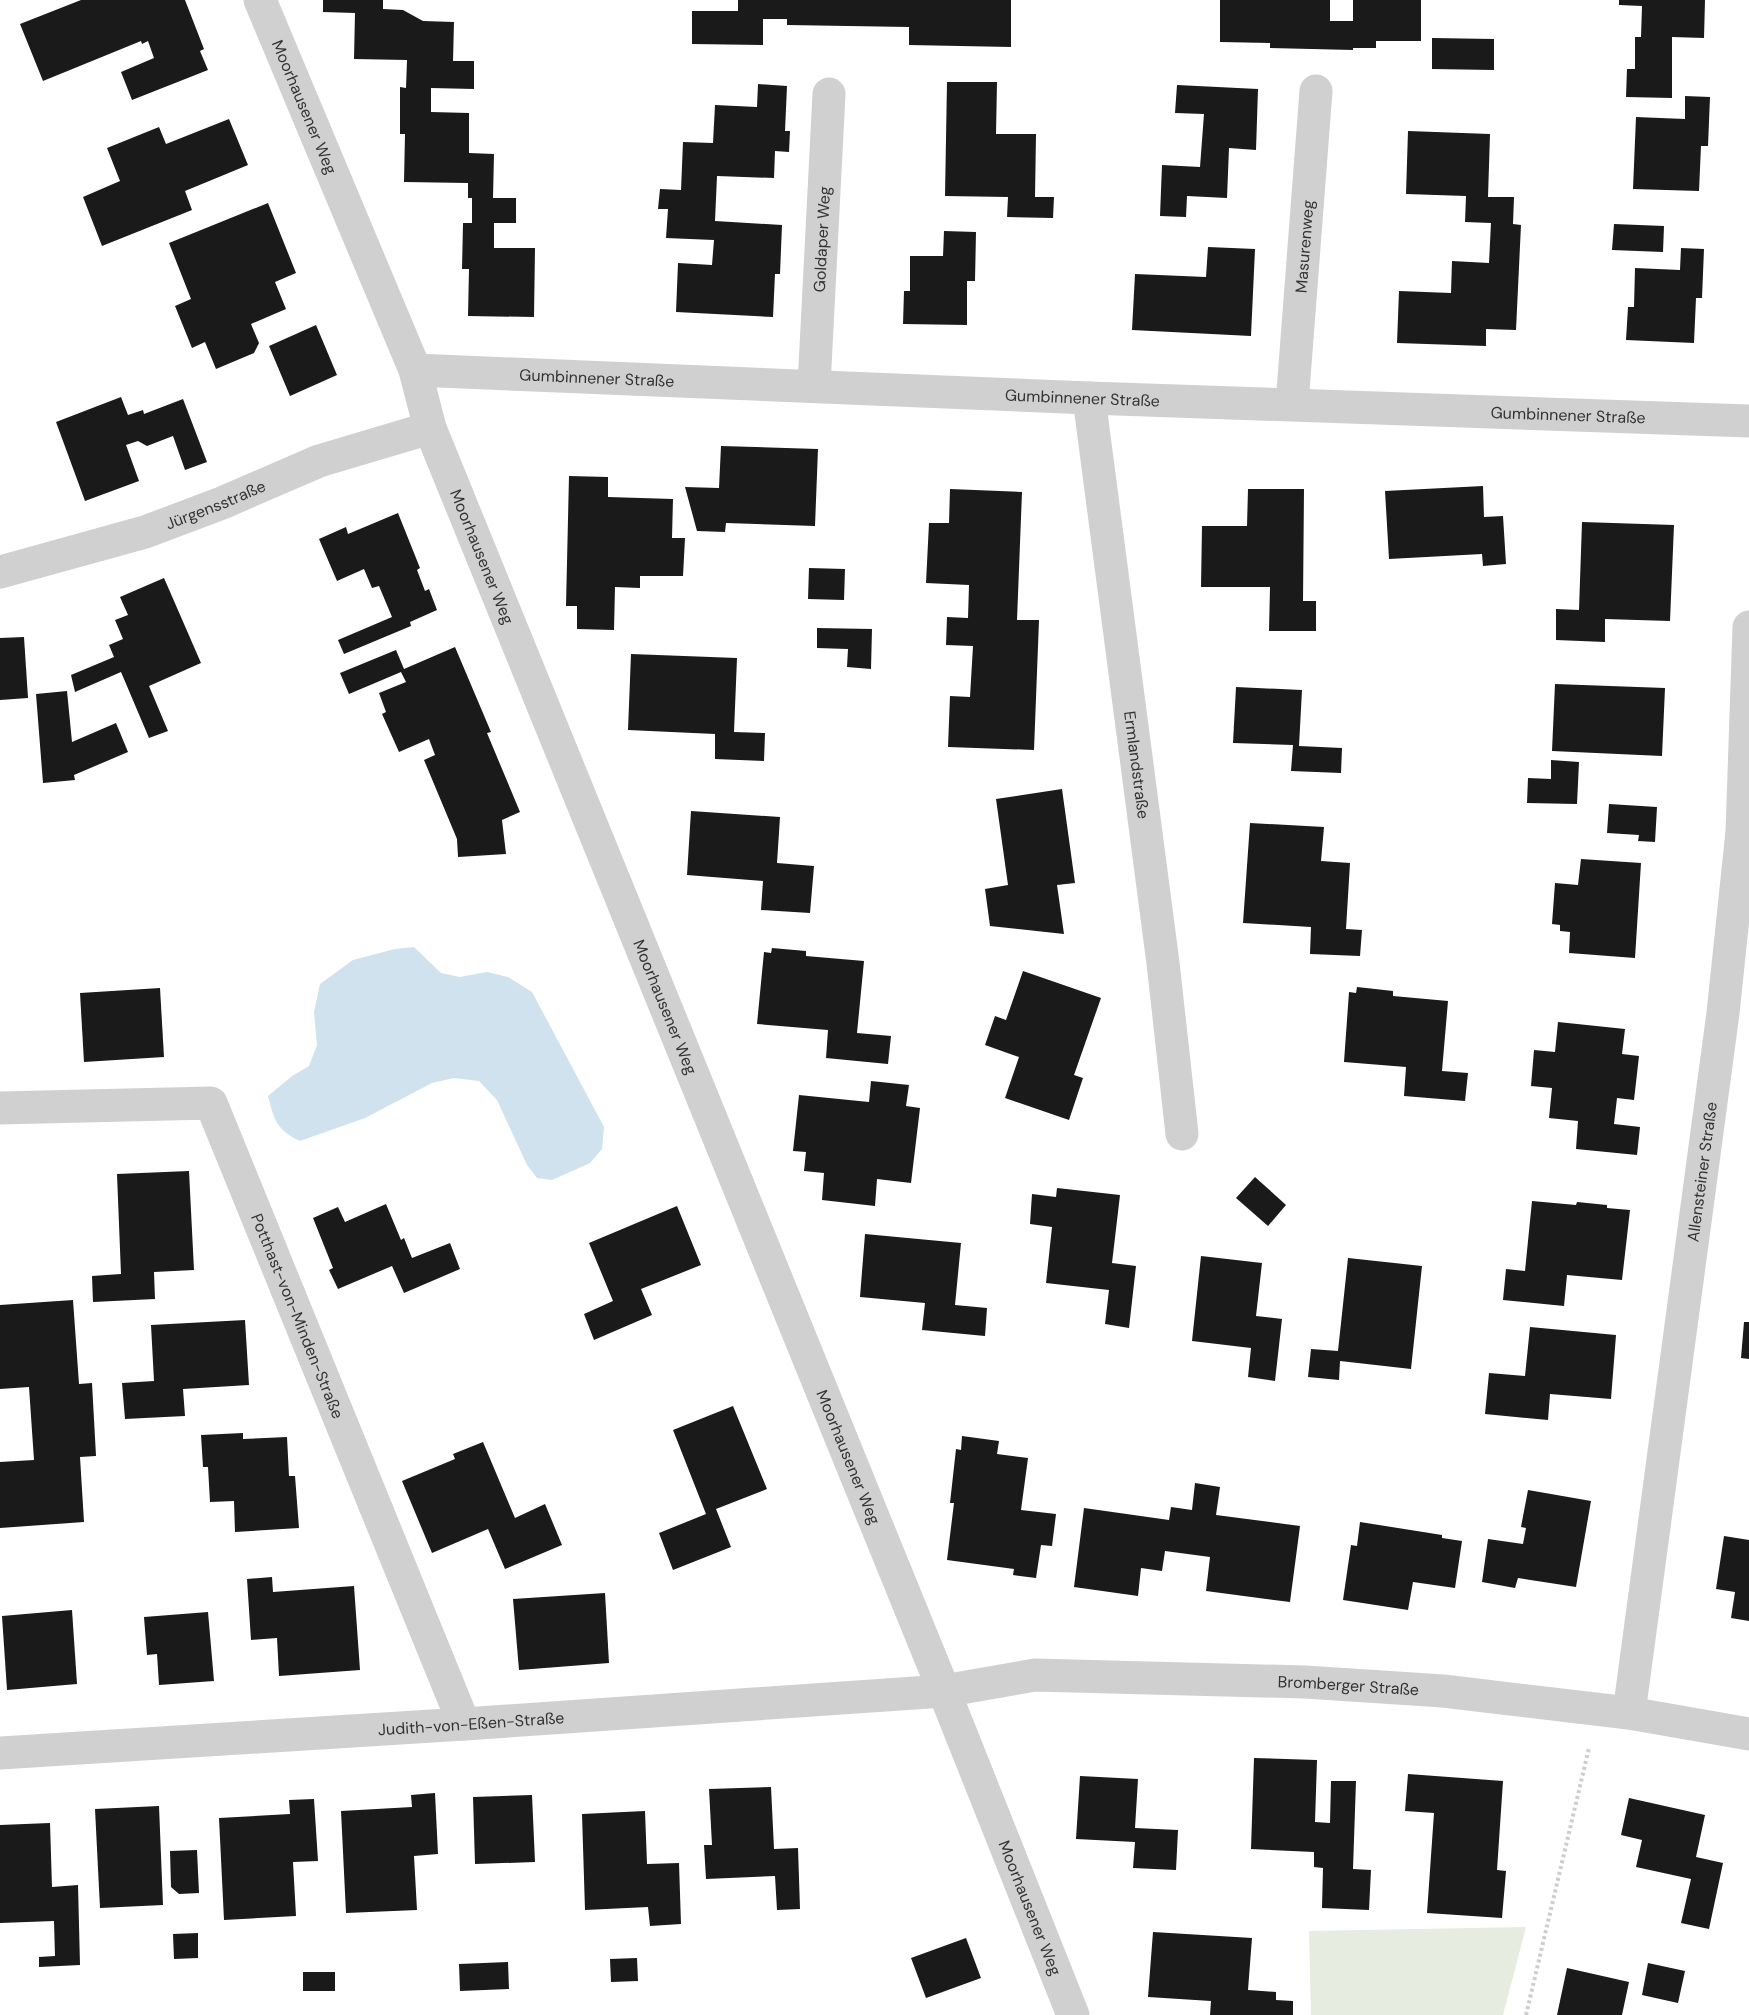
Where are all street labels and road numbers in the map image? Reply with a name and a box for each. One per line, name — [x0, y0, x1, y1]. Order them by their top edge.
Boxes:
street label: Moorhausener Weg — [267, 37, 342, 178]
street label: Goldaper Weg — [809, 186, 835, 293]
street label: Masurenweg — [1291, 199, 1319, 294]
street label: Gumbinnener Straße — [519, 364, 675, 392]
street label: Gumbinnener Straße — [1005, 385, 1160, 411]
street label: Gumbinnener Straße — [1490, 402, 1646, 428]
street label: Jürgensstraße — [163, 475, 269, 534]
street label: Moorhausener Weg — [445, 486, 519, 627]
street label: Ermlandstraße — [1119, 710, 1154, 820]
street label: Moorhausener Weg — [628, 936, 702, 1078]
street label: Allensteiner Straße — [1682, 1101, 1722, 1243]
street label: Potthast-von-Minden-Straße — [246, 1210, 348, 1422]
street label: Moorhausener Weg — [811, 1387, 885, 1528]
street label: Bromberger Straße — [1277, 1671, 1420, 1700]
street label: Judith-von-Eßen-Straße — [377, 1707, 565, 1740]
street label: Moorhausener Weg — [994, 1837, 1066, 1979]

